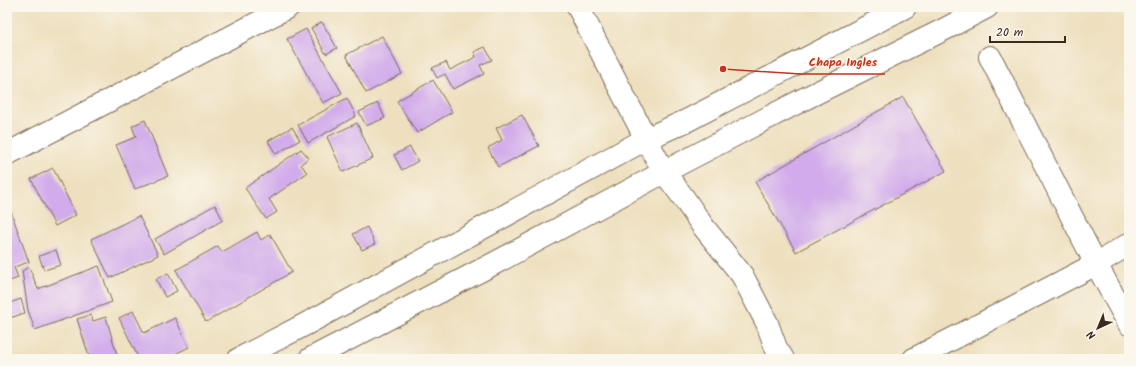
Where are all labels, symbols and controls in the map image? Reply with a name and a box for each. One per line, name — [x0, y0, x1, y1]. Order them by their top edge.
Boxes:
scale bar — [990, 18, 1065, 44]
text: 20 m — [996, 23, 1024, 42]
callout: Chapa Ingles — [801, 50, 885, 74]
text: Chapa Ingles — [809, 53, 878, 72]
north arrow — [1078, 308, 1118, 348]
text: N — [1083, 326, 1101, 343]

